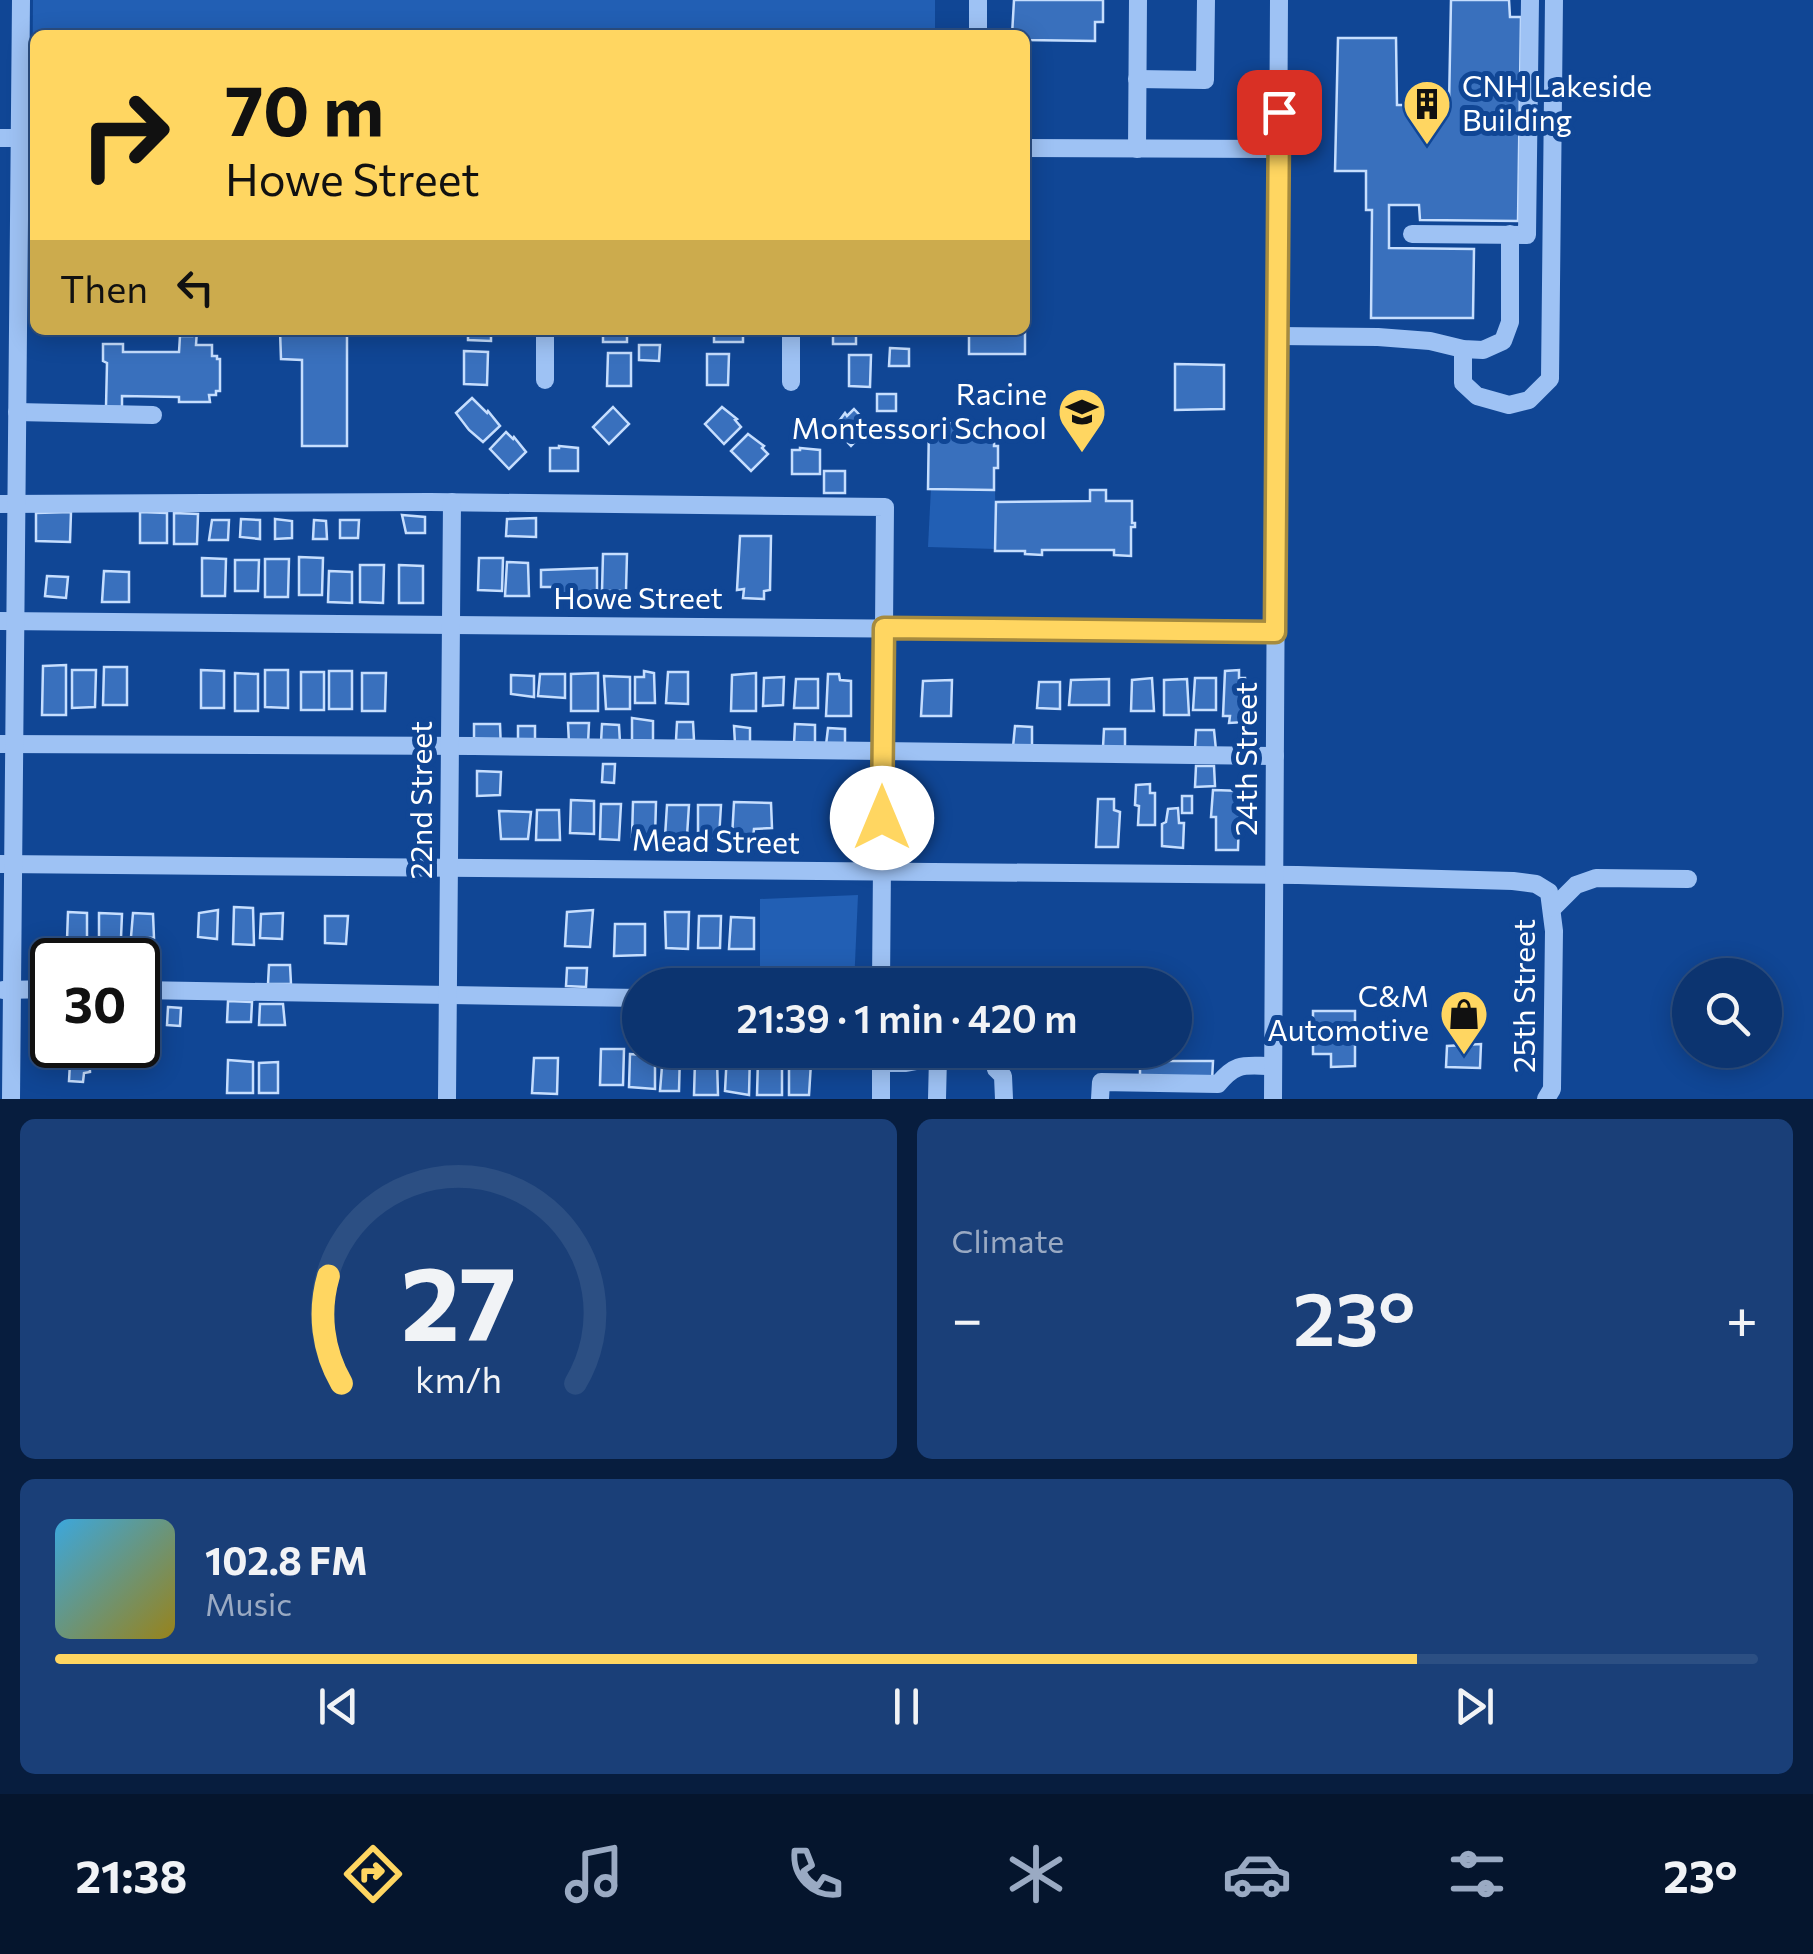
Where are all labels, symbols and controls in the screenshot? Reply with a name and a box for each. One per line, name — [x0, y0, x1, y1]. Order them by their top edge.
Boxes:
text: 70 m — [225, 65, 384, 150]
place label: CNH Lakeside Building — [1462, 66, 1652, 137]
icon: right — [60, 70, 190, 200]
pin — [1237, 70, 1322, 155]
building icon: CNH Lakeside Building — [1401, 78, 1453, 146]
icon: arrive — [1252, 85, 1307, 140]
text: Howe Street — [225, 150, 480, 205]
icon: left — [168, 260, 223, 315]
text: Then — [60, 264, 148, 311]
place label: Racine Montessori School — [792, 374, 1047, 445]
school or university icon: Racine Montessori School — [1056, 386, 1108, 454]
street label: Howe Street — [553, 578, 723, 615]
street label: 24th Street — [1226, 682, 1263, 836]
street label: 22nd Street — [401, 721, 438, 879]
position arrow — [830, 766, 934, 870]
street label: Mead Street — [632, 820, 800, 859]
street label: 25th Street — [1504, 919, 1541, 1073]
speed limit sign: 30 — [30, 938, 160, 1068]
map controls — [1672, 958, 1782, 1068]
button: search — [1672, 958, 1782, 1068]
place label: C&M Automotive — [1267, 976, 1429, 1047]
shop icon: C&M Automotive — [1438, 988, 1490, 1056]
text: 21:39 · 1 min · 420 m — [737, 994, 1077, 1041]
text: Climate — [952, 1220, 1064, 1260]
text: 27 — [400, 1235, 516, 1362]
text: 23° — [1293, 1270, 1415, 1361]
text: − — [952, 1283, 983, 1350]
text: + — [1726, 1283, 1758, 1350]
text: km/h — [415, 1357, 502, 1400]
text: 102.8 FM — [205, 1536, 368, 1583]
text: Music — [205, 1583, 292, 1623]
icon: previous — [311, 1679, 366, 1734]
icon: pause — [879, 1679, 934, 1734]
icon: next — [1447, 1679, 1502, 1734]
icon: directions — [338, 1839, 408, 1909]
icon: music — [559, 1839, 629, 1909]
icon: phone — [780, 1839, 850, 1909]
icon: climate — [1001, 1839, 1071, 1909]
icon: car — [1222, 1839, 1292, 1909]
icon: filters — [1442, 1839, 1512, 1909]
text: 21:38 — [75, 1847, 187, 1902]
text: 23° — [1663, 1847, 1738, 1902]

